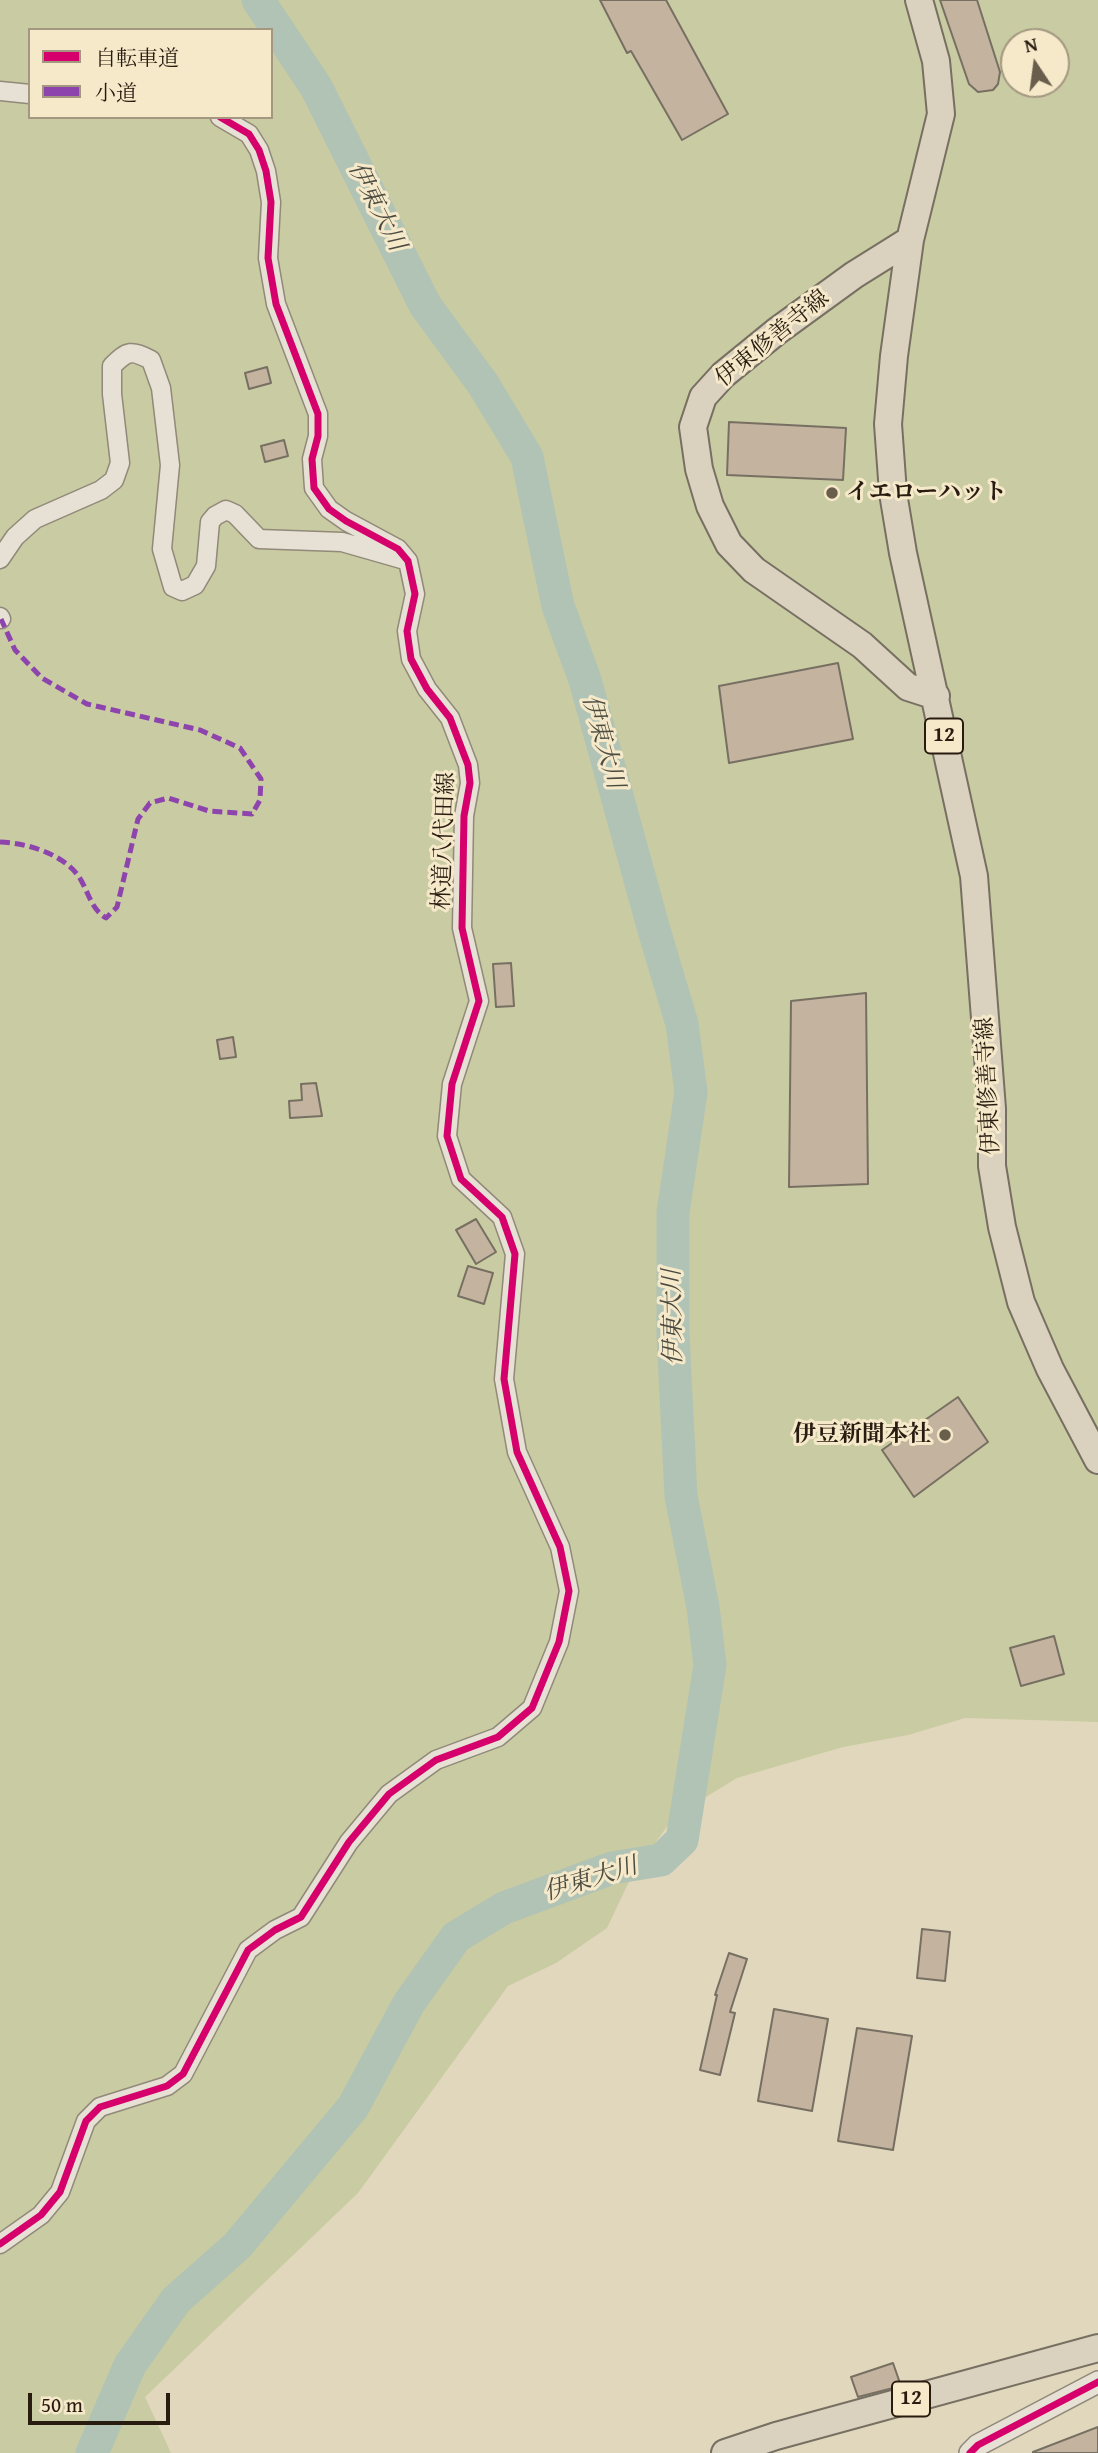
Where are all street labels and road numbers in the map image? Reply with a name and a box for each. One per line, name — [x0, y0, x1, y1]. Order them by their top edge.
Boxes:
street label: 伊東修善寺線 — [711, 285, 835, 393]
road number: 12 — [925, 718, 963, 754]
street label: 林道八代田線 — [429, 772, 461, 910]
street label: 伊東修善寺線 — [972, 1016, 1006, 1156]
road number: 12 — [892, 2382, 930, 2416]

